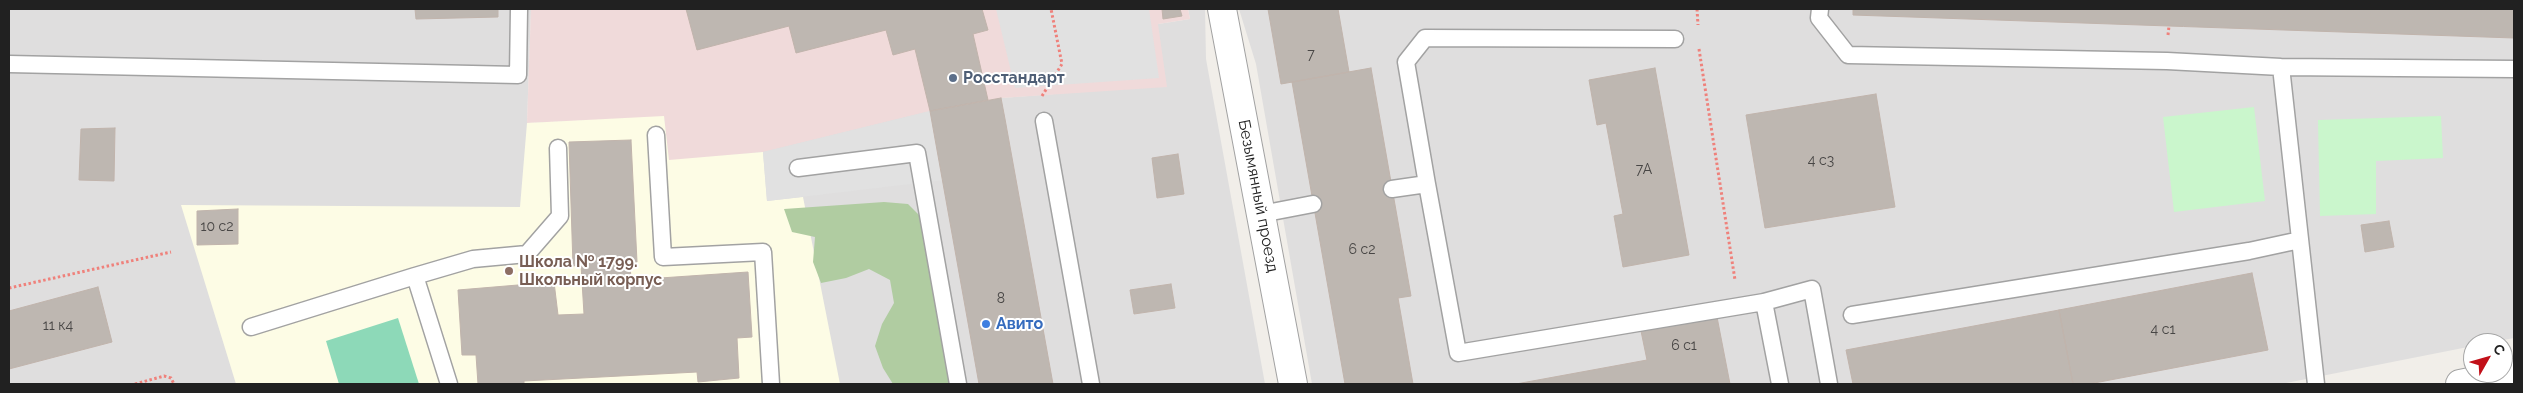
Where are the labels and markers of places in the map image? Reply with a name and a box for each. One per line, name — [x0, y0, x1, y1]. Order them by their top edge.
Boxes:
place label: Росстандарт — [963, 68, 1065, 88]
marker: Росстандарт — [947, 72, 959, 84]
place label: Школа № 1799. Школьный корпус — [519, 252, 662, 290]
marker: Школа № 1799. Школьный корпус — [503, 265, 515, 277]
place label: Авито — [996, 314, 1043, 334]
marker: Авито — [980, 318, 992, 330]

